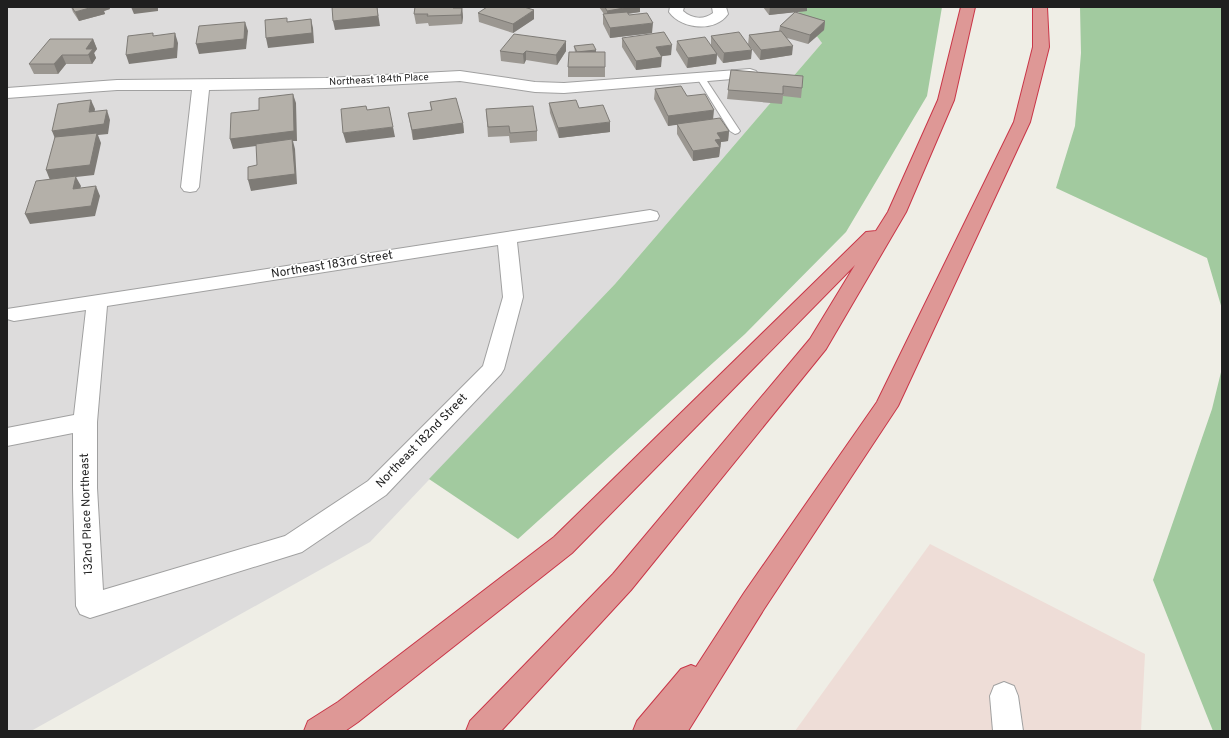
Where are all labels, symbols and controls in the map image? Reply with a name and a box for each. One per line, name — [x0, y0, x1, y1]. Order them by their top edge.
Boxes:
street label: Northeast 184th Place — [329, 71, 429, 89]
street label: Northeast 183rd Street — [270, 247, 394, 283]
street label: Northeast 182nd Street — [373, 390, 471, 492]
street label: 132nd Place Northeast — [77, 453, 97, 575]

